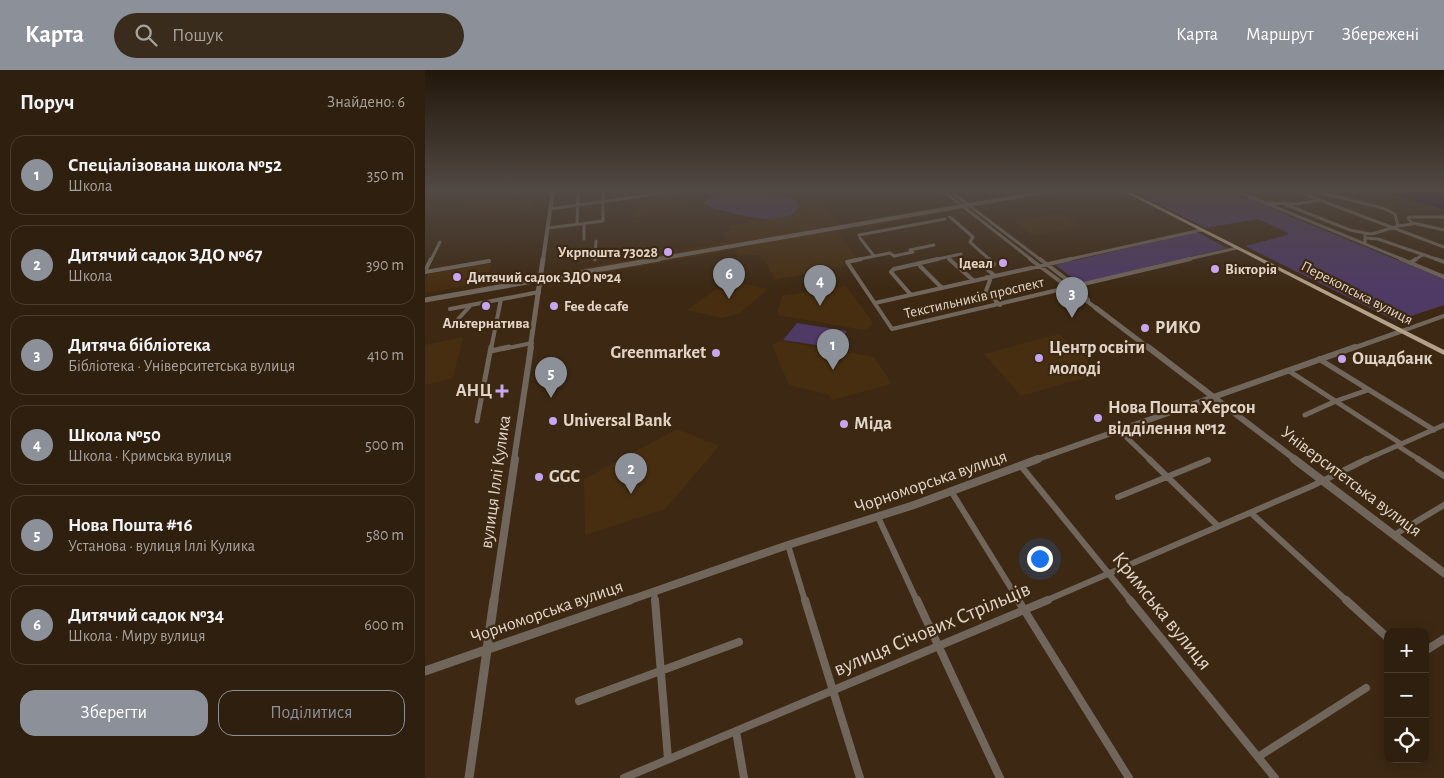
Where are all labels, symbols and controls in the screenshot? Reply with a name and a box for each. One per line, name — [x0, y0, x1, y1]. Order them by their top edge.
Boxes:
search box — [114, 13, 464, 58]
icon: search — [132, 21, 160, 49]
text: Карта — [25, 23, 84, 47]
text: Пошук — [172, 26, 223, 45]
text: Карта — [1176, 26, 1218, 44]
text: Маршрут — [1246, 26, 1314, 44]
text: Збережені — [1342, 26, 1419, 44]
text: Поруч — [20, 92, 74, 113]
text: Знайдено: 6 — [327, 94, 405, 110]
text: Спеціалізована школа №52 — [68, 156, 282, 175]
text: 1 — [34, 167, 40, 183]
text: 350 m — [367, 167, 404, 183]
text: Школа — [68, 178, 112, 194]
place label: Укрпошта 73028 — [558, 245, 658, 260]
text: Дитячий садок ЗДО №67 — [68, 246, 262, 265]
marker: Укрпошта 73028 — [662, 246, 674, 258]
place label: Ідеал — [959, 256, 993, 271]
text: 2 — [33, 257, 41, 273]
text: 390 m — [366, 257, 404, 273]
marker: Ідеал — [997, 257, 1009, 269]
pin: 6 — [713, 258, 745, 299]
street label: Перекопська вулиця — [1299, 258, 1415, 328]
place label: Вікторія — [1225, 262, 1277, 277]
marker: Вікторія — [1209, 263, 1221, 275]
pin: 4 — [804, 265, 836, 306]
text: Школа — [68, 268, 112, 284]
place label: Дитячий садок ЗДО №24 — [467, 270, 622, 285]
marker: Дитячий садок ЗДО №24 — [451, 271, 463, 283]
street label: Текстильників проспект — [903, 274, 1046, 321]
pin: 3 — [1056, 277, 1088, 318]
place label: Fee de cafe — [564, 299, 629, 314]
marker: Альтернатива — [480, 300, 492, 312]
marker: Fee de cafe — [548, 300, 560, 312]
place label: Альтернатива — [442, 316, 530, 331]
place label: РИКО — [1155, 319, 1201, 337]
marker: РИКО — [1139, 322, 1151, 334]
pin: 1 — [817, 329, 849, 370]
text: Дитяча бібліотека — [68, 336, 211, 355]
place label: Центр освіти молоді — [1049, 339, 1145, 378]
place label: Greenmarket — [611, 344, 706, 362]
text: 3 — [34, 347, 40, 363]
text: 410 m — [367, 347, 404, 363]
marker: Greenmarket — [710, 347, 722, 359]
place label: Ощадбанк — [1352, 350, 1433, 368]
marker: Центр освіти молоді — [1033, 352, 1045, 364]
marker: Ощадбанк — [1336, 353, 1348, 365]
pin: 5 — [535, 357, 567, 398]
text: Бібліотека · Університетська вулиця — [68, 358, 295, 374]
place label: АНЦ — [456, 382, 492, 400]
marker: АНЦ — [496, 385, 508, 397]
place label: Нова Пошта Херсон відділення №12 — [1108, 399, 1256, 438]
place label: Universal Bank — [563, 412, 671, 430]
marker: Нова Пошта Херсон відділення №12 — [1092, 412, 1104, 424]
street label: вулиця Іллі Кулика — [478, 414, 514, 550]
marker: Universal Bank — [547, 415, 559, 427]
place label: Міда — [854, 415, 892, 433]
marker: Міда — [838, 418, 850, 430]
street label: Університетська вулиця — [1277, 423, 1425, 541]
text: Школа №50 — [68, 426, 161, 445]
text: 4 — [33, 437, 41, 453]
text: 500 m — [365, 437, 404, 453]
street label: Чорноморська вулиця — [853, 447, 1009, 517]
text: Школа · Кримська вулиця — [68, 448, 232, 464]
pin: 2 — [615, 453, 647, 494]
place label: GGC — [549, 468, 581, 486]
marker: GGC — [533, 471, 545, 483]
text: Нова Пошта #16 — [68, 516, 193, 535]
text: 5 — [34, 527, 40, 543]
text: 580 m — [366, 527, 404, 543]
text: Установа · вулиця Іллі Кулика — [68, 538, 255, 554]
your location — [1027, 546, 1053, 572]
street label: Кримська вулиця — [1108, 548, 1216, 674]
street label: Чорноморська вулиця — [469, 577, 625, 647]
street label: вулиця Січових Стрільців — [831, 578, 1033, 680]
text: Дитячий садок №34 — [68, 606, 224, 625]
text: 6 — [33, 617, 41, 633]
text: 600 m — [364, 617, 404, 633]
text: Школа · Миру вулиця — [68, 628, 205, 644]
map controls — [1384, 628, 1429, 763]
button: + — [1384, 628, 1429, 673]
button: − — [1384, 673, 1429, 718]
button: Зберегти — [20, 690, 208, 736]
button: Поділитися — [218, 690, 405, 736]
button: locate — [1384, 718, 1429, 763]

